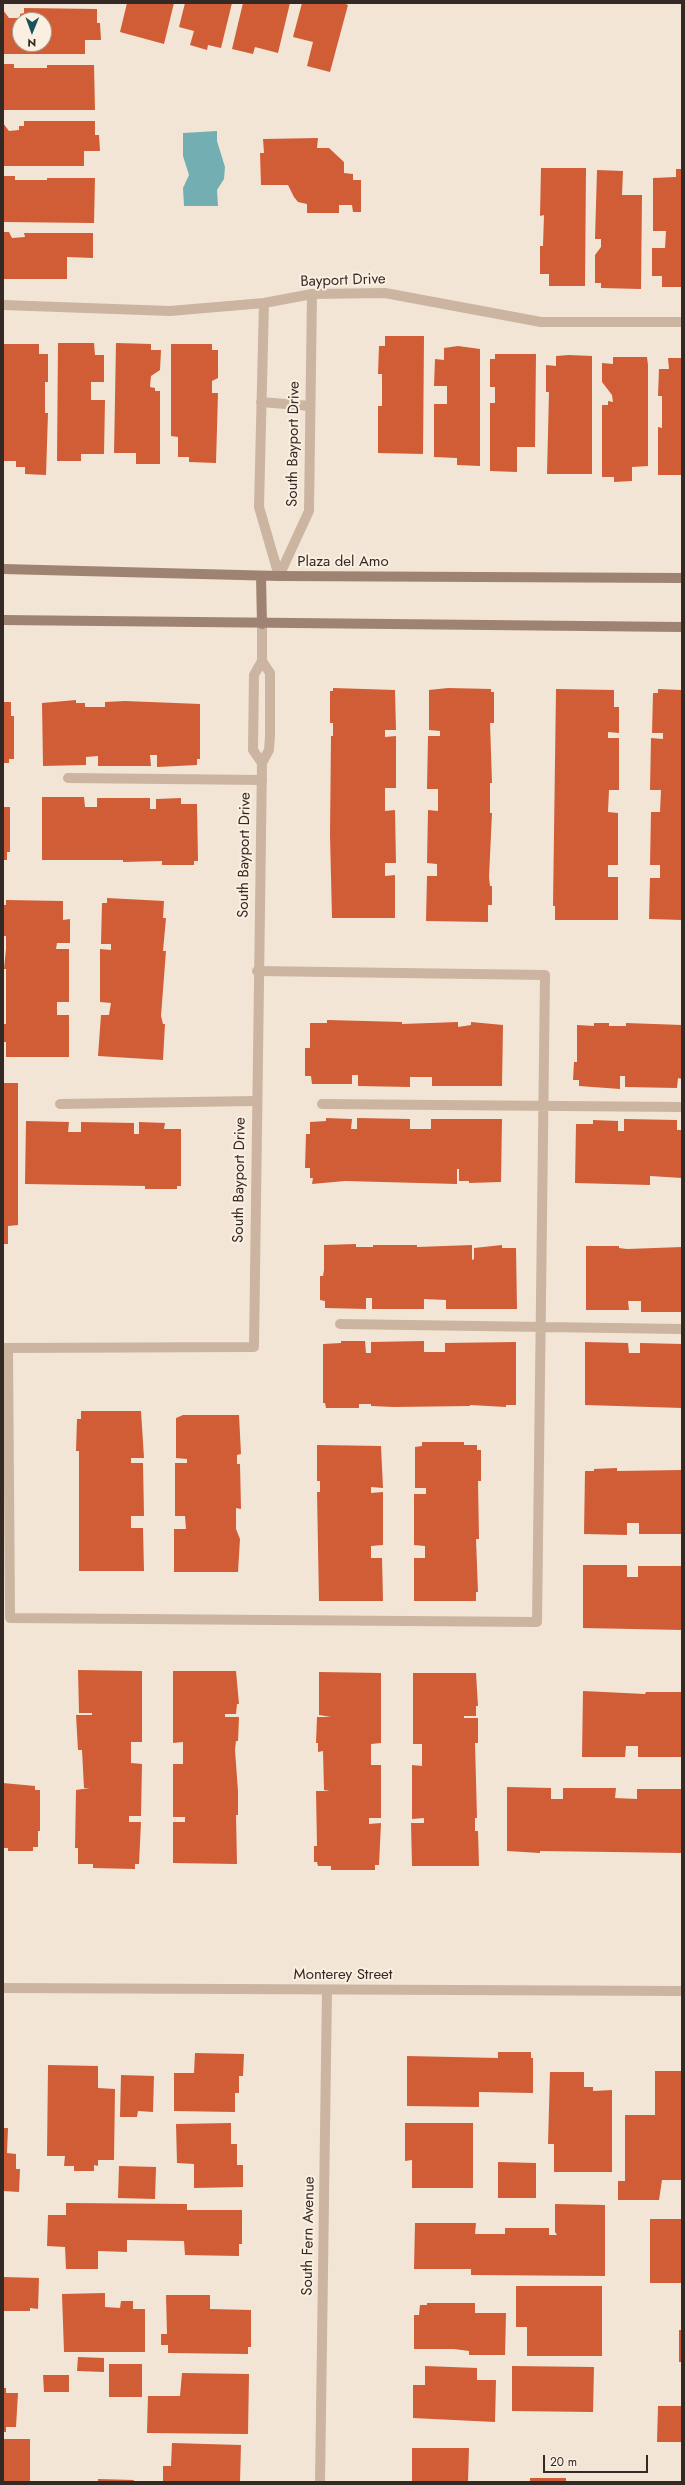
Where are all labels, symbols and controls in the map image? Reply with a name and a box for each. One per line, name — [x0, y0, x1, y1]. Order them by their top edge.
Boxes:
north arrow — [12, 12, 52, 52]
text: N — [27, 35, 36, 51]
street label: Bayport Drive — [300, 271, 386, 291]
street label: South Bayport Drive — [284, 381, 304, 507]
street label: Plaza del Amo — [297, 553, 389, 571]
street label: South Bayport Drive — [235, 792, 255, 918]
street label: South Bayport Drive — [230, 1117, 250, 1243]
street label: Monterey Street — [294, 1966, 392, 1984]
street label: South Fern Avenue — [299, 2176, 319, 2296]
scale bar — [545, 2447, 650, 2473]
text: 20 m — [550, 2453, 577, 2471]

